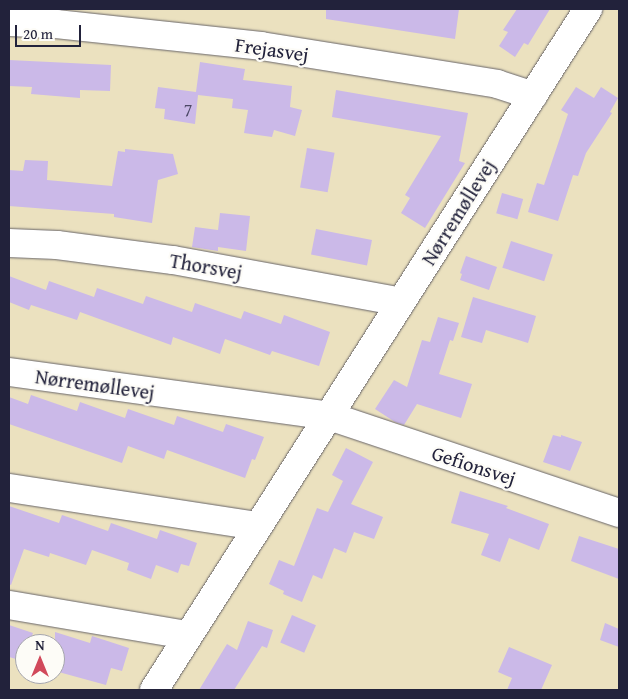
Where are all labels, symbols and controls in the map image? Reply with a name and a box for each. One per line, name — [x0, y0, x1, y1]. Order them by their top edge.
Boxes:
scale bar — [18, 15, 84, 47]
text: 20 m — [23, 23, 53, 44]
street label: Frejasvej — [234, 32, 310, 66]
house number: 7 — [184, 99, 192, 121]
street label: Nørremøllevej — [416, 155, 500, 269]
street label: Thorsvej — [168, 248, 244, 284]
street label: Nørremøllevej — [34, 364, 156, 404]
street label: Gefionsvej — [429, 440, 519, 490]
north arrow — [15, 634, 65, 684]
text: N — [35, 635, 45, 655]

